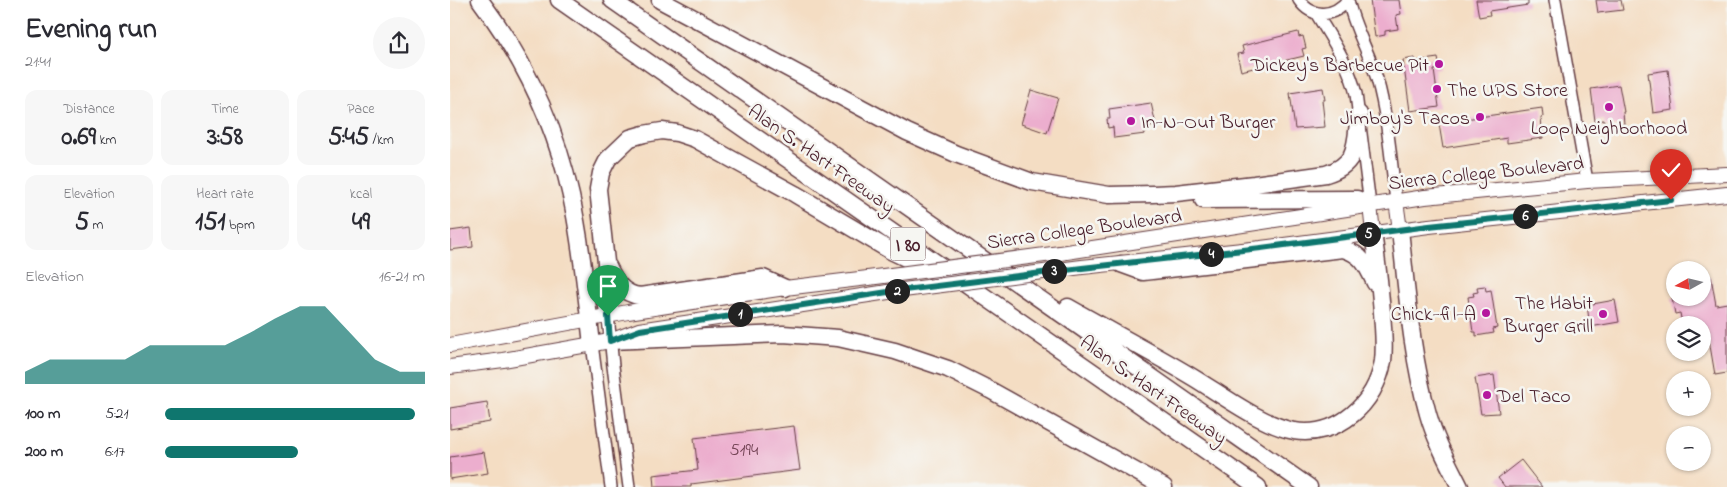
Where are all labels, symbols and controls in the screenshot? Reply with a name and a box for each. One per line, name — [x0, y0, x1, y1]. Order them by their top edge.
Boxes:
text: Evening run — [25, 10, 157, 51]
button: share — [373, 17, 425, 69]
text: 21:41 — [25, 50, 51, 74]
place label: Dickey's Barbecue Pit — [1250, 52, 1429, 81]
marker: Dickey's Barbecue Pit — [1433, 58, 1445, 70]
place label: The UPS Store — [1447, 77, 1568, 106]
marker: The UPS Store — [1431, 83, 1443, 95]
street label: Alan S. Hart Freeway — [741, 98, 900, 222]
text: Distance — [63, 99, 115, 120]
text: Time — [211, 99, 239, 120]
text: Pace — [347, 99, 375, 120]
marker: Loop Neighborhood — [1603, 101, 1615, 113]
place label: Jimboy's Tacos — [1340, 105, 1470, 134]
place label: In-N-Out Burger — [1141, 109, 1276, 139]
marker: Jimboy's Tacos — [1474, 111, 1486, 123]
marker: In-N-Out Burger — [1125, 115, 1137, 127]
place label: Loop Neighborhood — [1531, 115, 1687, 145]
text: 0.69 — [62, 120, 96, 156]
text: 3:58 — [207, 120, 243, 156]
text: 5:45 — [328, 120, 369, 156]
text: km — [96, 130, 116, 151]
text: /km — [369, 130, 394, 151]
pin — [1650, 149, 1692, 200]
street label: Sierra College Boulevard — [1387, 150, 1586, 200]
icon: check — [1657, 156, 1685, 184]
text: Elevation — [63, 184, 115, 205]
text: Heart rate — [196, 184, 254, 205]
text: kcal — [350, 184, 372, 205]
street label: Sierra College Boulevard — [985, 202, 1184, 260]
pin: 6 — [1512, 204, 1538, 228]
text: 5 — [75, 205, 89, 241]
text: 151 — [195, 205, 225, 241]
text: 49 — [352, 205, 370, 241]
text: 6 — [1522, 206, 1529, 227]
text: m — [89, 215, 103, 236]
text: bpm — [225, 215, 255, 236]
pin: 5 — [1356, 222, 1380, 246]
text: 5 — [1364, 224, 1373, 245]
road number: I 80 — [890, 228, 926, 260]
pin: 4 — [1198, 242, 1224, 266]
text: 4 — [1209, 244, 1214, 265]
pin: 3 — [1042, 258, 1066, 284]
text: 3 — [1052, 261, 1057, 282]
north arrow — [1666, 261, 1711, 306]
map controls — [1666, 261, 1711, 471]
text: Elevation — [25, 265, 84, 289]
text: 16–21 m — [379, 265, 425, 289]
pin — [587, 265, 629, 316]
icon: arrive — [594, 272, 622, 300]
pin: 2 — [884, 278, 910, 304]
text: 2 — [894, 281, 901, 302]
place label: The Habit Burger Grill — [1503, 290, 1593, 343]
place label: Chick-fil-A — [1391, 301, 1476, 330]
pin: 1 — [728, 302, 752, 326]
text: 1 — [738, 304, 743, 325]
marker: Chick-fil-A — [1480, 307, 1492, 319]
marker: The Habit Burger Grill — [1597, 308, 1609, 320]
button: layers — [1666, 316, 1711, 361]
street label: Alan S. Hart Freeway — [1073, 329, 1232, 453]
button: + — [1666, 371, 1711, 416]
place label: Del Taco — [1496, 383, 1571, 412]
marker: Del Taco — [1481, 389, 1493, 401]
text: 100 m — [25, 402, 60, 426]
text: 5:21 — [105, 402, 129, 426]
button: − — [1666, 426, 1711, 471]
house number: 5194 — [730, 438, 759, 464]
text: 200 m — [25, 440, 63, 464]
text: 6:17 — [105, 440, 125, 464]

